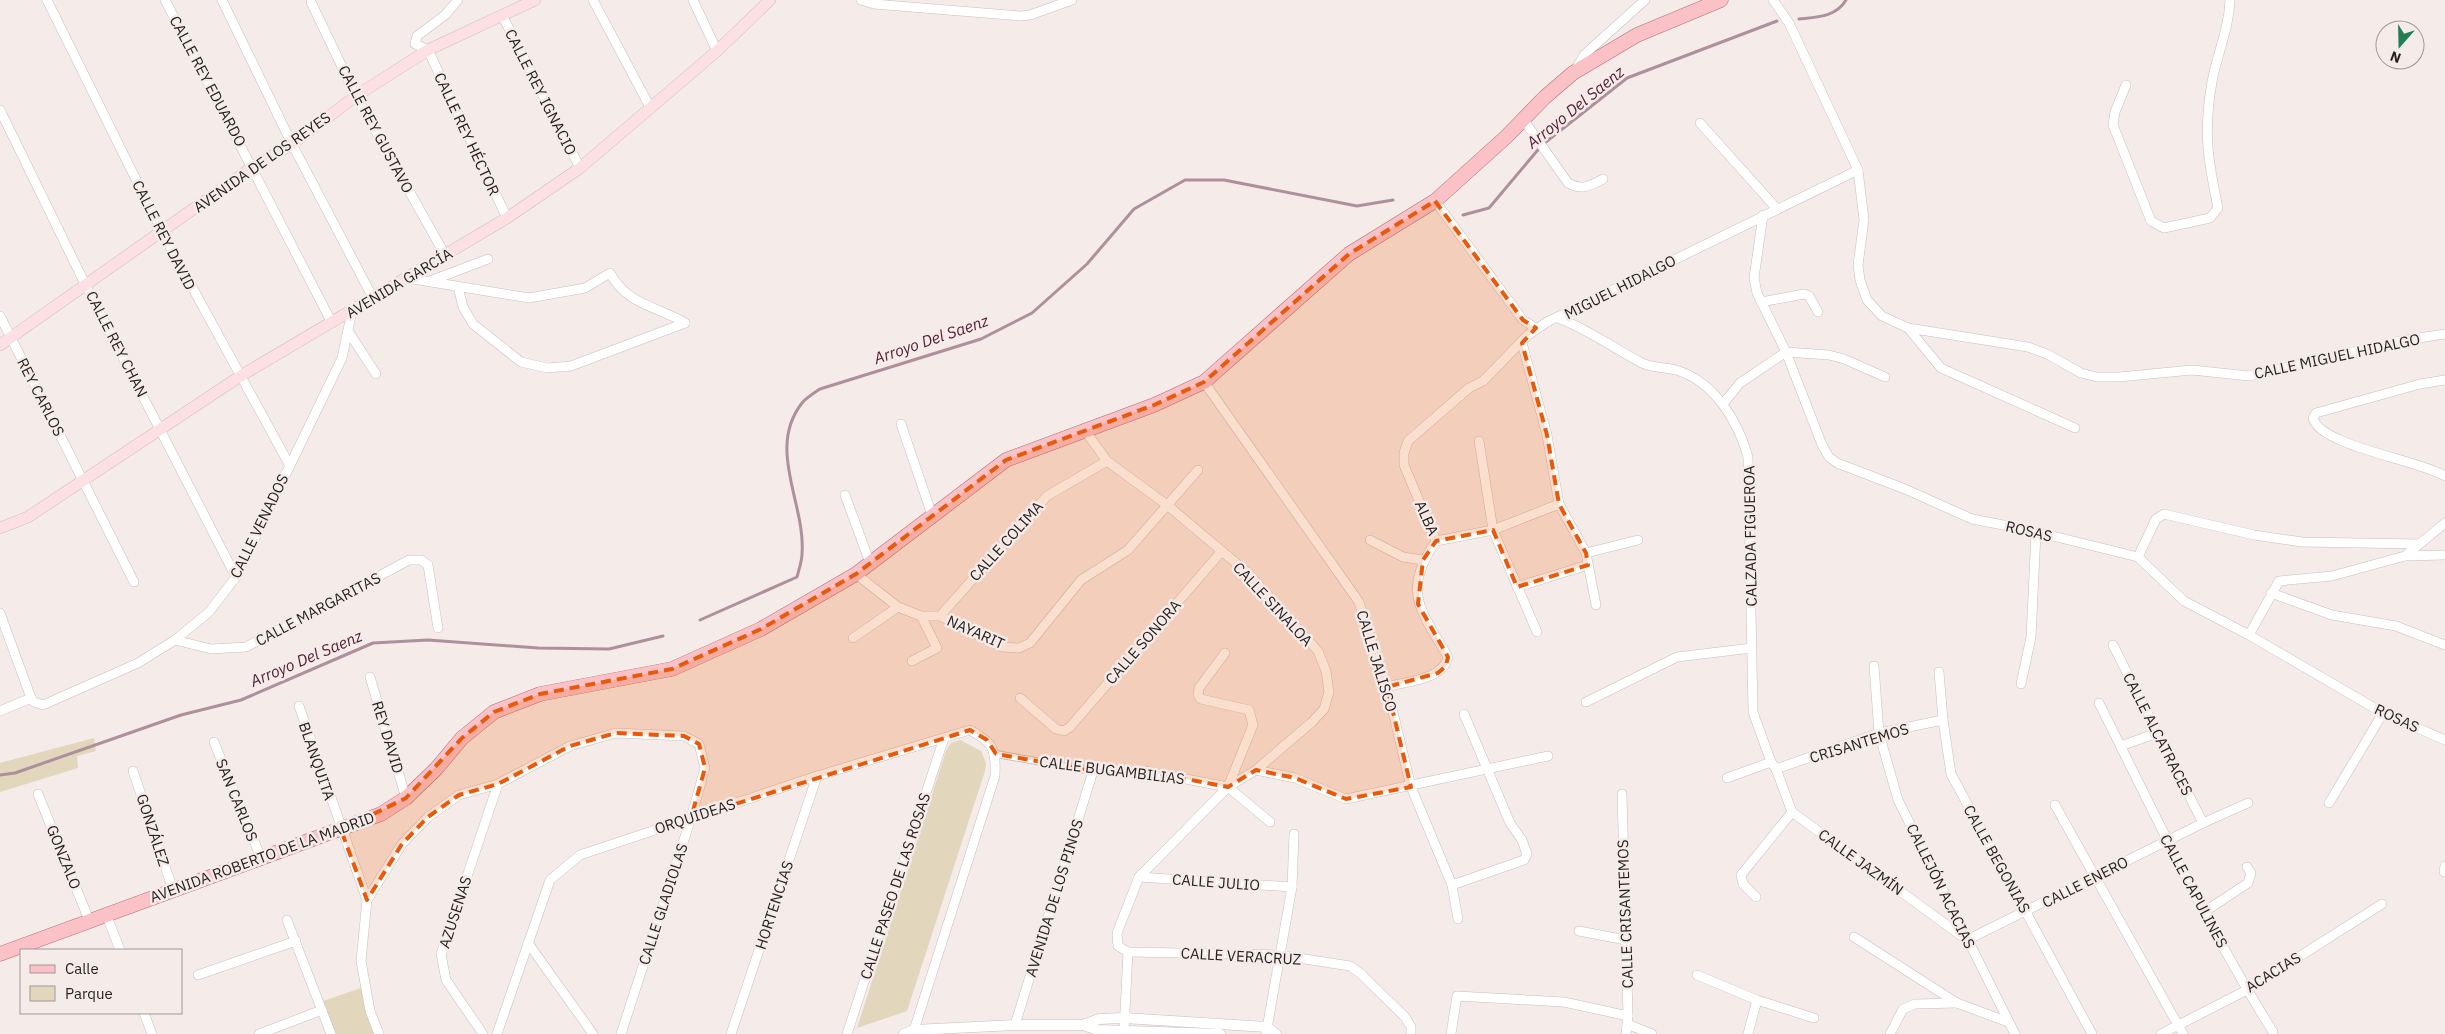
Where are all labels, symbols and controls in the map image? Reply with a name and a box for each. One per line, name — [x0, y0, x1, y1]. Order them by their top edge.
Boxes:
street label: CALLE REY EDUARDO — [165, 12, 251, 150]
north arrow — [2375, 20, 2425, 70]
street label: CALLE REY IGNACIO — [501, 26, 581, 158]
text: N — [2388, 47, 2403, 67]
water label: Arroyo Del Saenz — [1521, 61, 1628, 153]
street label: CALLE REY GUSTAVO — [334, 62, 418, 196]
street label: CALLE REY HÉCTOR — [430, 69, 504, 199]
street label: AVENIDA DE LOS REYES — [190, 107, 334, 217]
street label: CALLE REY DAVID — [128, 177, 200, 293]
street label: AVENIDA GARCÍA — [342, 244, 456, 322]
street label: MIGUEL HIDALGO — [1561, 251, 1679, 323]
street label: CALLE REY CHAN — [82, 288, 152, 400]
water label: Arroyo Del Saenz — [870, 310, 992, 368]
street label: CALLE MIGUEL HIDALGO — [2252, 329, 2422, 383]
street label: REY CARLOS — [13, 355, 69, 439]
street label: CALZADA FIGUEROA — [1739, 465, 1761, 607]
street label: CALLE VENADOS — [226, 471, 292, 581]
street label: CALLE COLIMA — [965, 497, 1047, 585]
street label: ALBA — [1411, 498, 1443, 539]
street label: ROSAS — [2004, 516, 2054, 546]
street label: CALLE SINALOA — [1229, 558, 1317, 650]
street label: CALLE MARGARITAS — [252, 568, 384, 650]
street label: CALLE SONORA — [1101, 595, 1185, 688]
street label: CALLE JALISCO — [1353, 608, 1401, 714]
street label: NAYARIT — [944, 611, 1008, 653]
water label: Arroyo Del Saenz — [246, 625, 366, 691]
street label: CALLE ALCATRACES — [2119, 669, 2197, 799]
street label: REY DAVID — [368, 699, 408, 775]
street label: ROSAS — [2372, 699, 2422, 737]
street label: BLANQUITA — [295, 719, 339, 803]
street label: CRISANTEMOS — [1807, 719, 1911, 767]
street label: CALLE BUGAMBILIAS — [1038, 752, 1186, 788]
street label: SAN CARLOS — [212, 756, 262, 844]
street label: CALLE PASEO DE LAS ROSAS — [856, 790, 934, 982]
street label: GONZÁLEZ — [132, 791, 174, 869]
street label: ORQUIDEAS — [652, 794, 738, 838]
street label: CALLE BEGONIAS — [1959, 802, 2035, 916]
street label: AVENIDA ROBERTO DE LA MADRID — [147, 807, 377, 907]
street label: AVENIDA DE LOS PINOS — [1021, 817, 1087, 979]
street label: CALLEJÓN ACACIAS — [1903, 820, 1979, 952]
street label: GONZALO — [43, 822, 85, 892]
street label: CALLE JAZMÍN — [1815, 825, 1907, 899]
street label: CALLE CAPULINES — [2156, 831, 2232, 951]
street label: CALLE CRISANTEMOS — [1613, 839, 1637, 989]
street label: CALLE GLADIOLAS — [634, 841, 692, 967]
street label: CALLE ENERO — [2039, 852, 2131, 912]
street label: HORTENCIAS — [751, 858, 797, 952]
street label: CALLE JULIO — [1171, 869, 1261, 895]
street label: AZUSENAS — [434, 873, 476, 951]
street label: CALLE VERACRUZ — [1180, 943, 1302, 969]
street label: ACACIAS — [2242, 948, 2304, 996]
legend — [20, 949, 182, 1014]
text: Calle — [65, 959, 99, 978]
text: Parque — [65, 984, 113, 1003]

